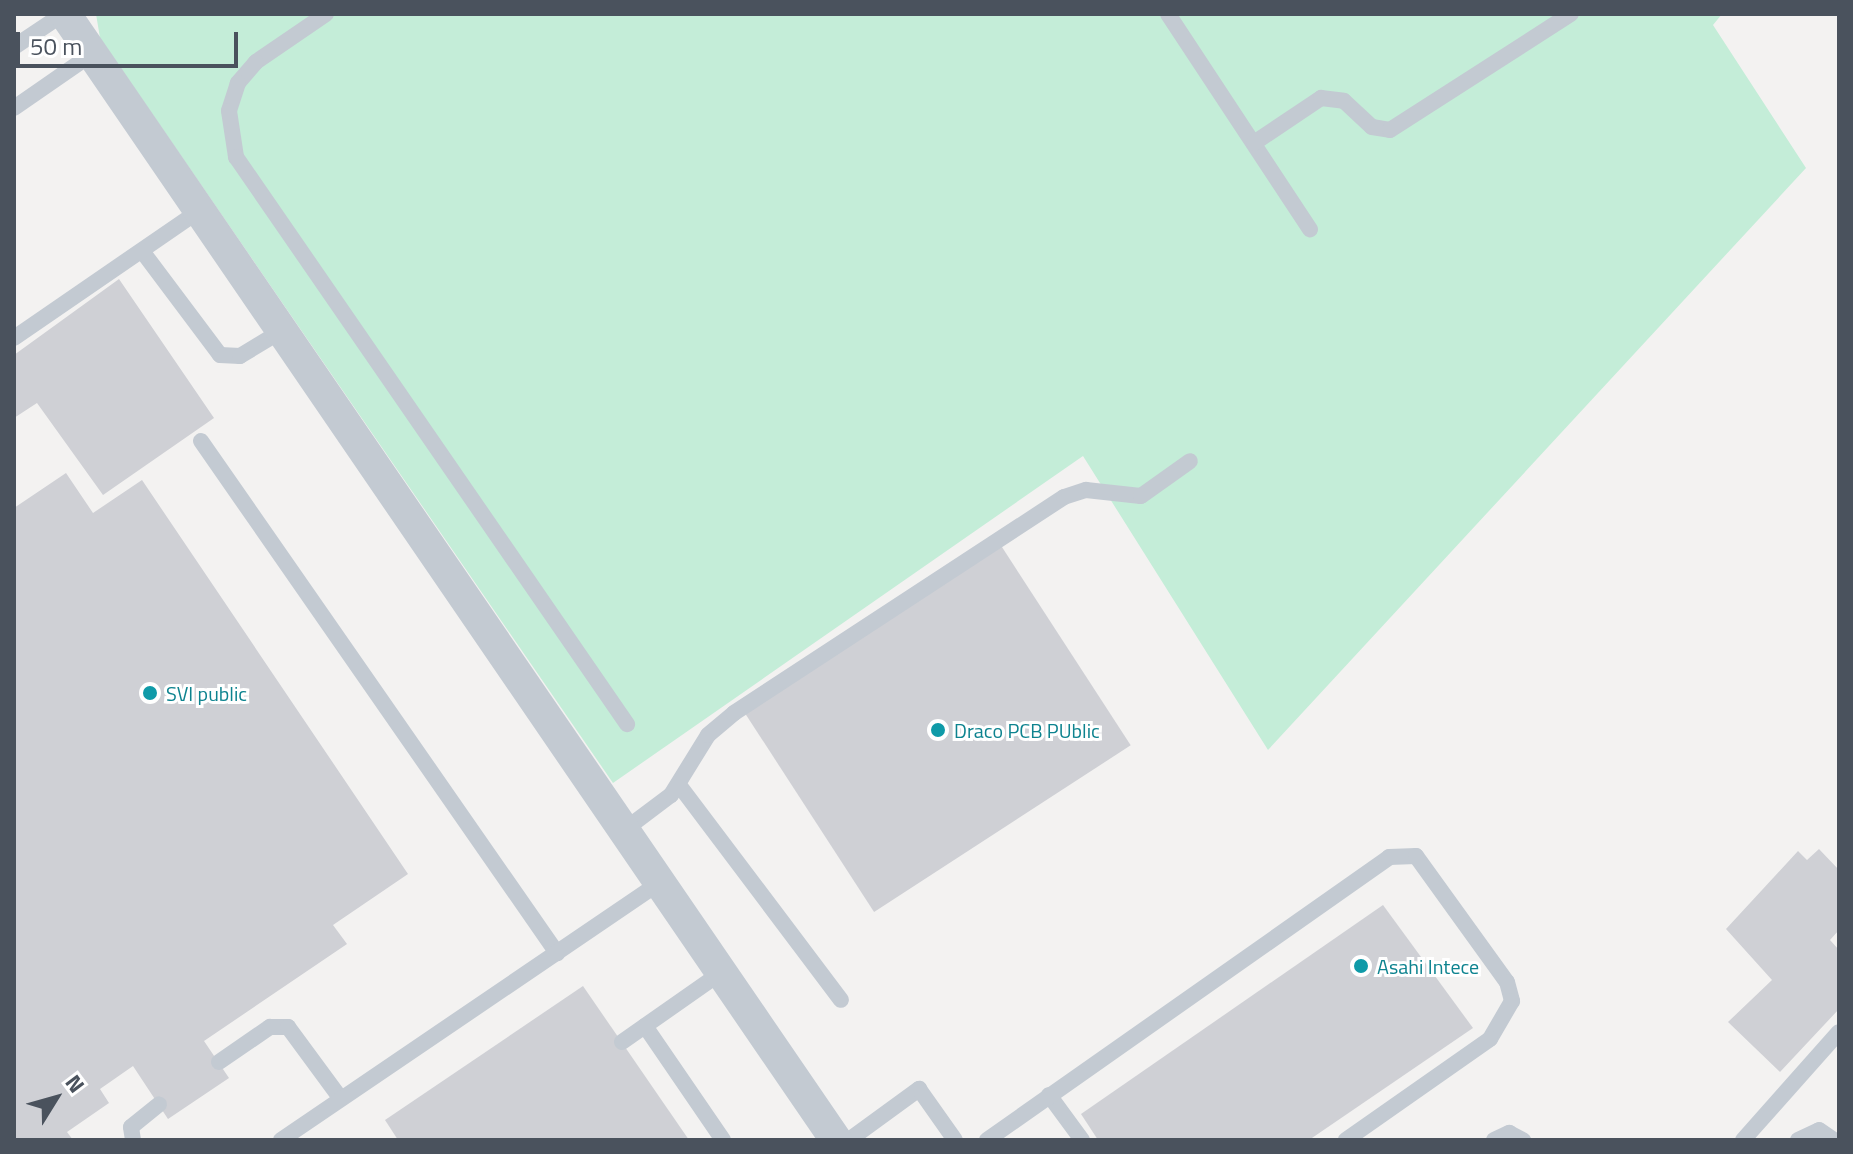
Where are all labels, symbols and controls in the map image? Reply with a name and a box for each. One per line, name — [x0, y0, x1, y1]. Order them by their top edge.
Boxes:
scale bar — [20, 16, 242, 66]
text: 50 m — [30, 28, 82, 64]
place label: SVI public — [166, 681, 247, 705]
marker: SVI public — [141, 684, 159, 702]
place label: Draco PCB PUblic — [954, 718, 1100, 742]
marker: Draco PCB PUblic — [929, 721, 947, 739]
place label: Asahi Intece — [1377, 954, 1479, 978]
marker: Asahi Intece — [1352, 957, 1370, 975]
north arrow — [16, 1058, 96, 1138]
text: N — [57, 1067, 93, 1100]

